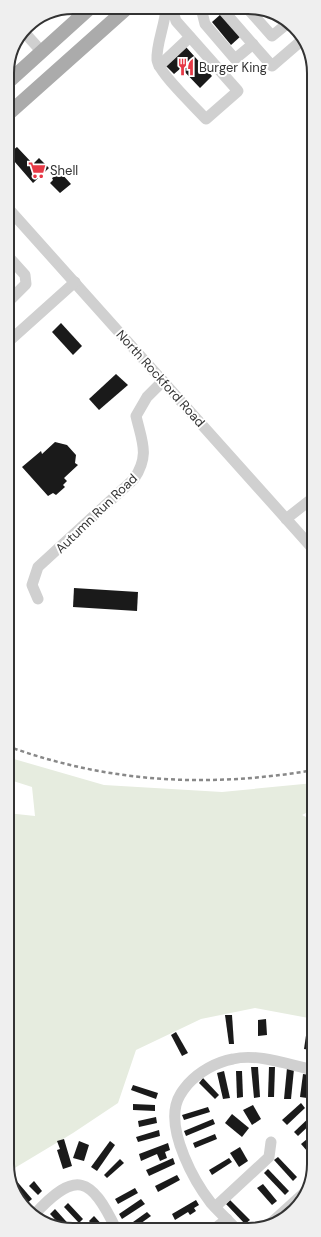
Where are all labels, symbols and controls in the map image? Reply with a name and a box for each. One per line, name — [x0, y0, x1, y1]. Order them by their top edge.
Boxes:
restaurant icon: Burger King — [176, 57, 196, 77]
place label: Burger King — [199, 59, 267, 76]
supermarket icon: Shell — [27, 160, 47, 180]
place label: Shell — [50, 162, 78, 179]
street label: North Rockford Road — [113, 326, 209, 430]
street label: Autumn Run Road — [52, 470, 141, 557]

